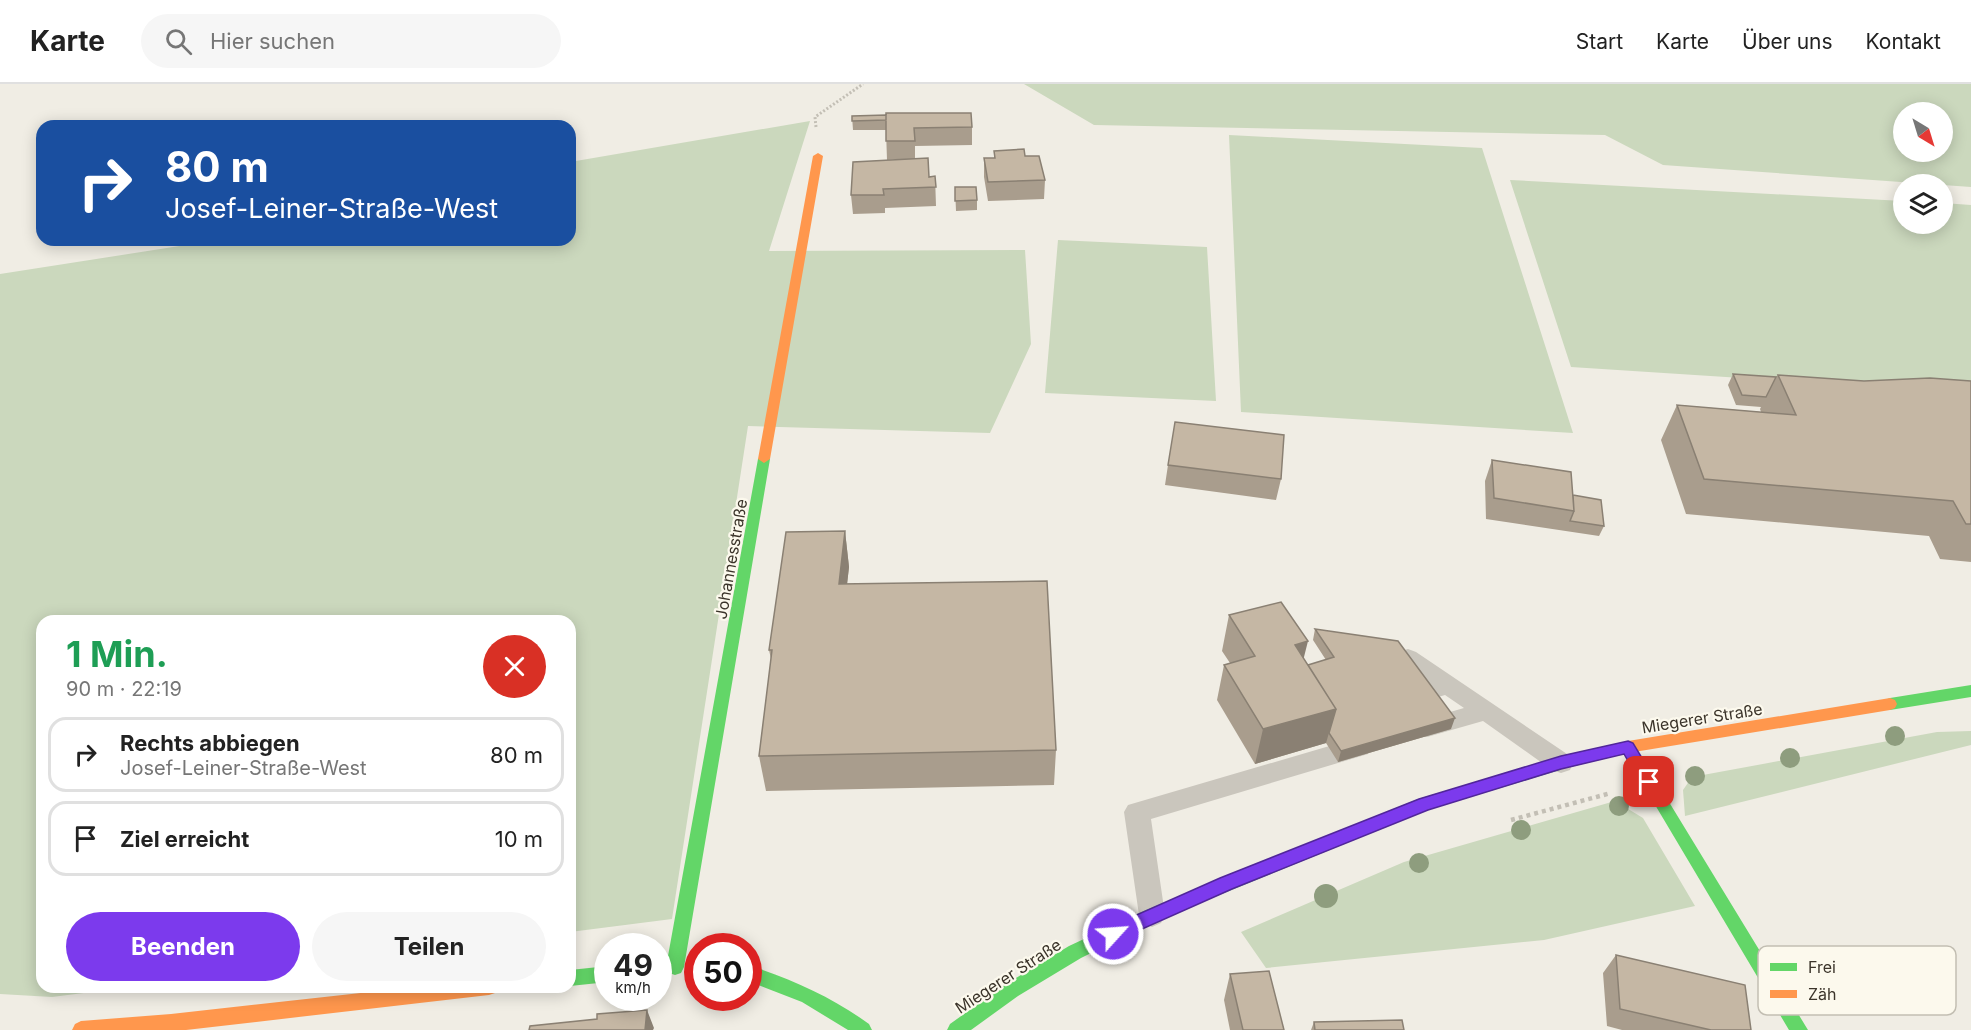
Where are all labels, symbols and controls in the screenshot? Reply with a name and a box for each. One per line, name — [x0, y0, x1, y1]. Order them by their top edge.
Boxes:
search box — [141, 14, 561, 68]
text: Karte — [30, 24, 105, 58]
icon: search — [162, 25, 195, 58]
text: Hier suchen — [210, 28, 335, 54]
text: Start — [1576, 29, 1623, 54]
text: Karte — [1656, 29, 1709, 54]
text: Über uns — [1742, 29, 1833, 54]
text: Kontakt — [1866, 29, 1941, 54]
north arrow — [1893, 102, 1953, 162]
map controls — [1893, 102, 1953, 234]
text: 80 m — [165, 141, 269, 192]
icon: right — [66, 144, 144, 222]
button: layers — [1893, 174, 1953, 234]
text: Josef-Leiner-Straße-West — [165, 192, 498, 225]
street label: Johannesstraße — [711, 497, 751, 621]
text: 1 Min. — [66, 632, 168, 676]
button: close — [483, 635, 546, 698]
text: 90 m · 22:19 — [66, 677, 182, 701]
street label: Miegerer Straße — [1640, 699, 1764, 737]
text: Rechts abbiegen — [120, 730, 300, 756]
icon: right — [69, 738, 102, 771]
text: 80 m — [490, 742, 543, 768]
text: Josef-Leiner-Straße-West — [120, 756, 367, 780]
pin — [1623, 756, 1674, 807]
icon: arrive — [1632, 765, 1665, 798]
icon: arrive — [69, 822, 102, 855]
text: Ziel erreicht — [120, 826, 249, 852]
text: 10 m — [495, 826, 543, 852]
position arrow — [1081, 902, 1145, 966]
button: Beenden — [66, 912, 300, 981]
button: Teilen — [312, 912, 546, 981]
speed limit sign: 50 — [684, 933, 762, 1011]
street label: Miegerer Straße — [951, 934, 1065, 1018]
legend — [1758, 946, 1956, 1015]
text: 49 — [613, 947, 653, 983]
text: Frei — [1808, 957, 1836, 977]
text: km/h — [615, 978, 651, 997]
text: Zäh — [1808, 984, 1837, 1004]

